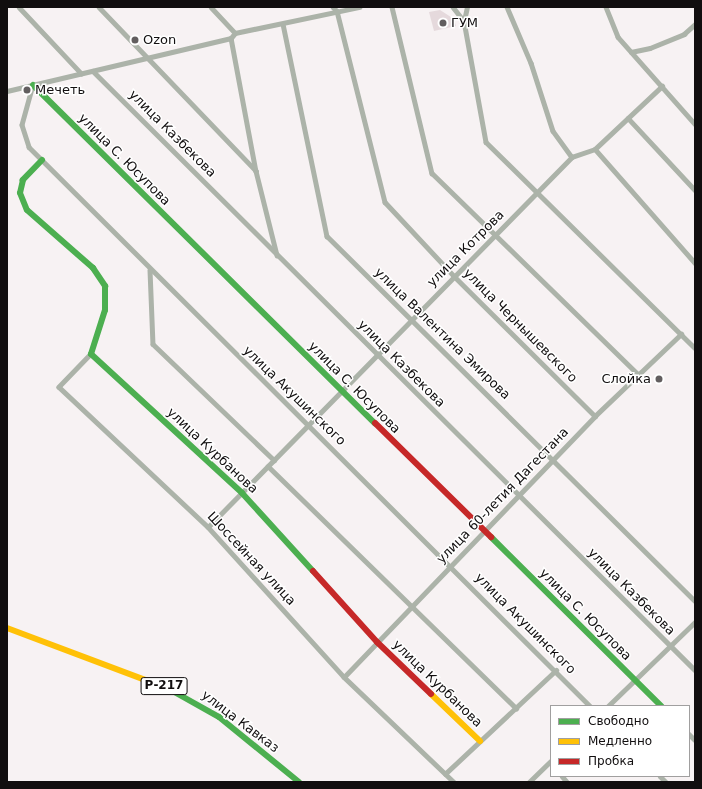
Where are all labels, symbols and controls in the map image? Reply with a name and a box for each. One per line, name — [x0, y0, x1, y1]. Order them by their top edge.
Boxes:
place label: ГУМ — [451, 15, 478, 31]
marker: ГУМ — [438, 18, 448, 28]
place label: Ozon — [143, 32, 176, 48]
marker: Ozon — [130, 35, 140, 45]
place label: Мечеть — [35, 82, 85, 98]
marker: Мечеть — [22, 85, 32, 95]
street label: улица Казбекова — [125, 87, 219, 181]
street label: улица С. Юсупова — [75, 111, 173, 209]
street label: улица Котрова — [424, 207, 508, 291]
street label: улица Валентина Эмирова — [371, 265, 513, 403]
street label: улица Чернышевского — [460, 266, 580, 386]
street label: улица Казбекова — [354, 317, 448, 411]
street label: улица С. Юсупова — [305, 339, 403, 437]
street label: улица Акушинского — [240, 343, 348, 449]
place label: Слойка — [601, 371, 651, 387]
marker: Слойка — [654, 374, 664, 384]
street label: улица Курбанова — [163, 405, 261, 497]
street label: улица 60-летия Дагестана — [434, 425, 572, 567]
street label: Шоссейная улица — [204, 509, 298, 609]
street label: улица Казбекова — [584, 545, 678, 639]
street label: улица С. Юсупова — [536, 566, 634, 664]
street label: улица Акушинского — [471, 570, 579, 678]
street label: улица Курбанова — [389, 637, 485, 731]
road number: Р-217 — [140, 676, 188, 696]
street label: улица Кавказ — [198, 688, 282, 756]
legend — [550, 705, 690, 777]
text: Свободно — [588, 714, 649, 728]
text: Медленно — [588, 734, 652, 748]
text: Пробка — [588, 754, 634, 768]

